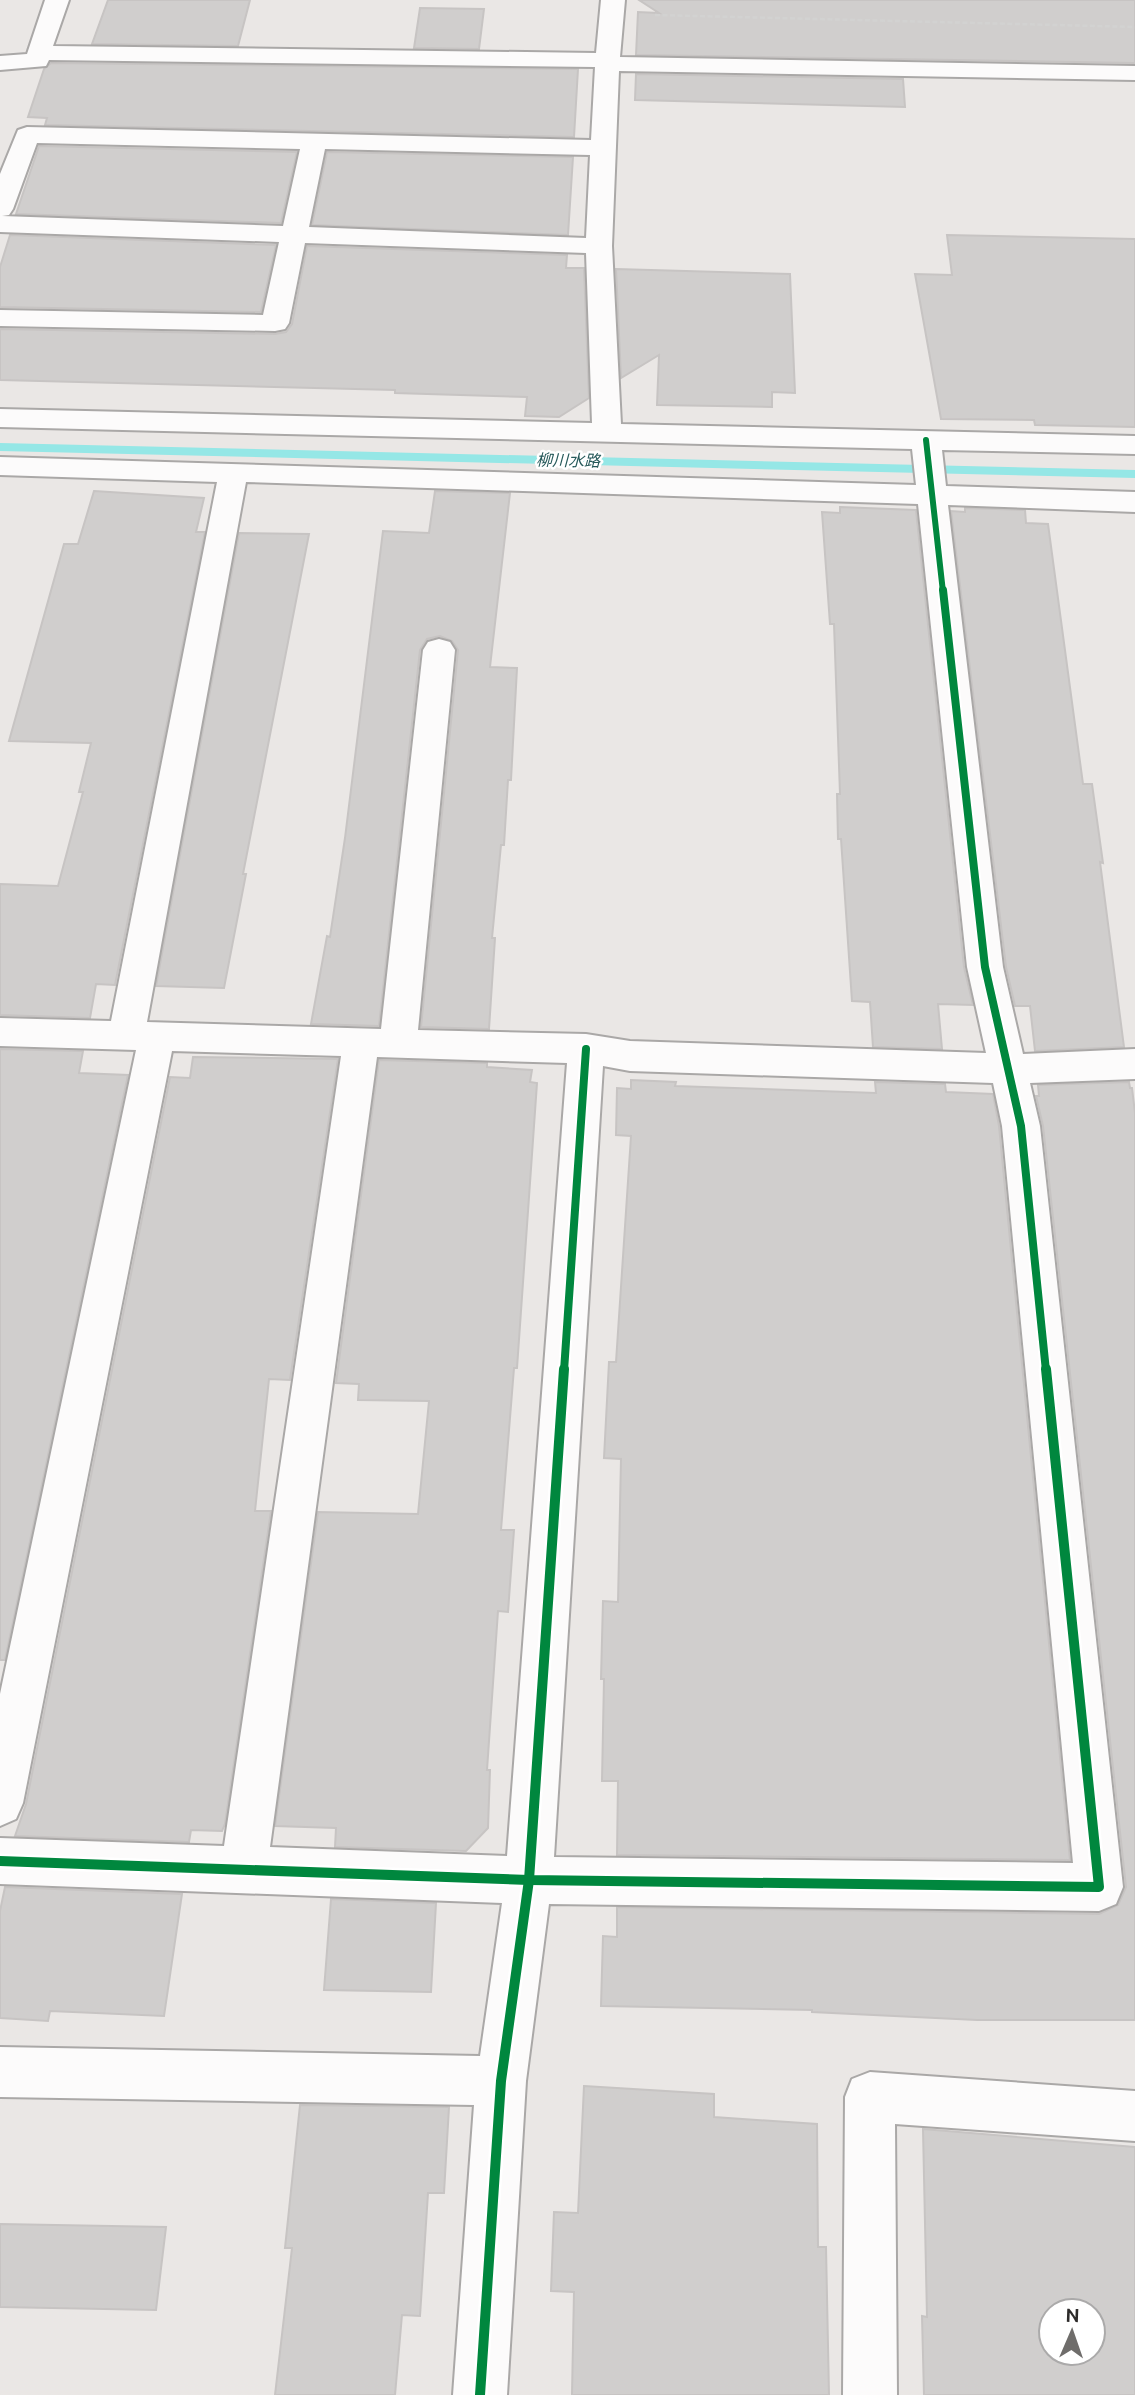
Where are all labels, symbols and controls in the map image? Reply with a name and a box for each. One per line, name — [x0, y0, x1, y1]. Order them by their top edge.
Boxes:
water label: 柳川水路 — [536, 450, 602, 470]
north arrow — [1037, 2297, 1107, 2367]
text: N — [1065, 2304, 1080, 2326]

